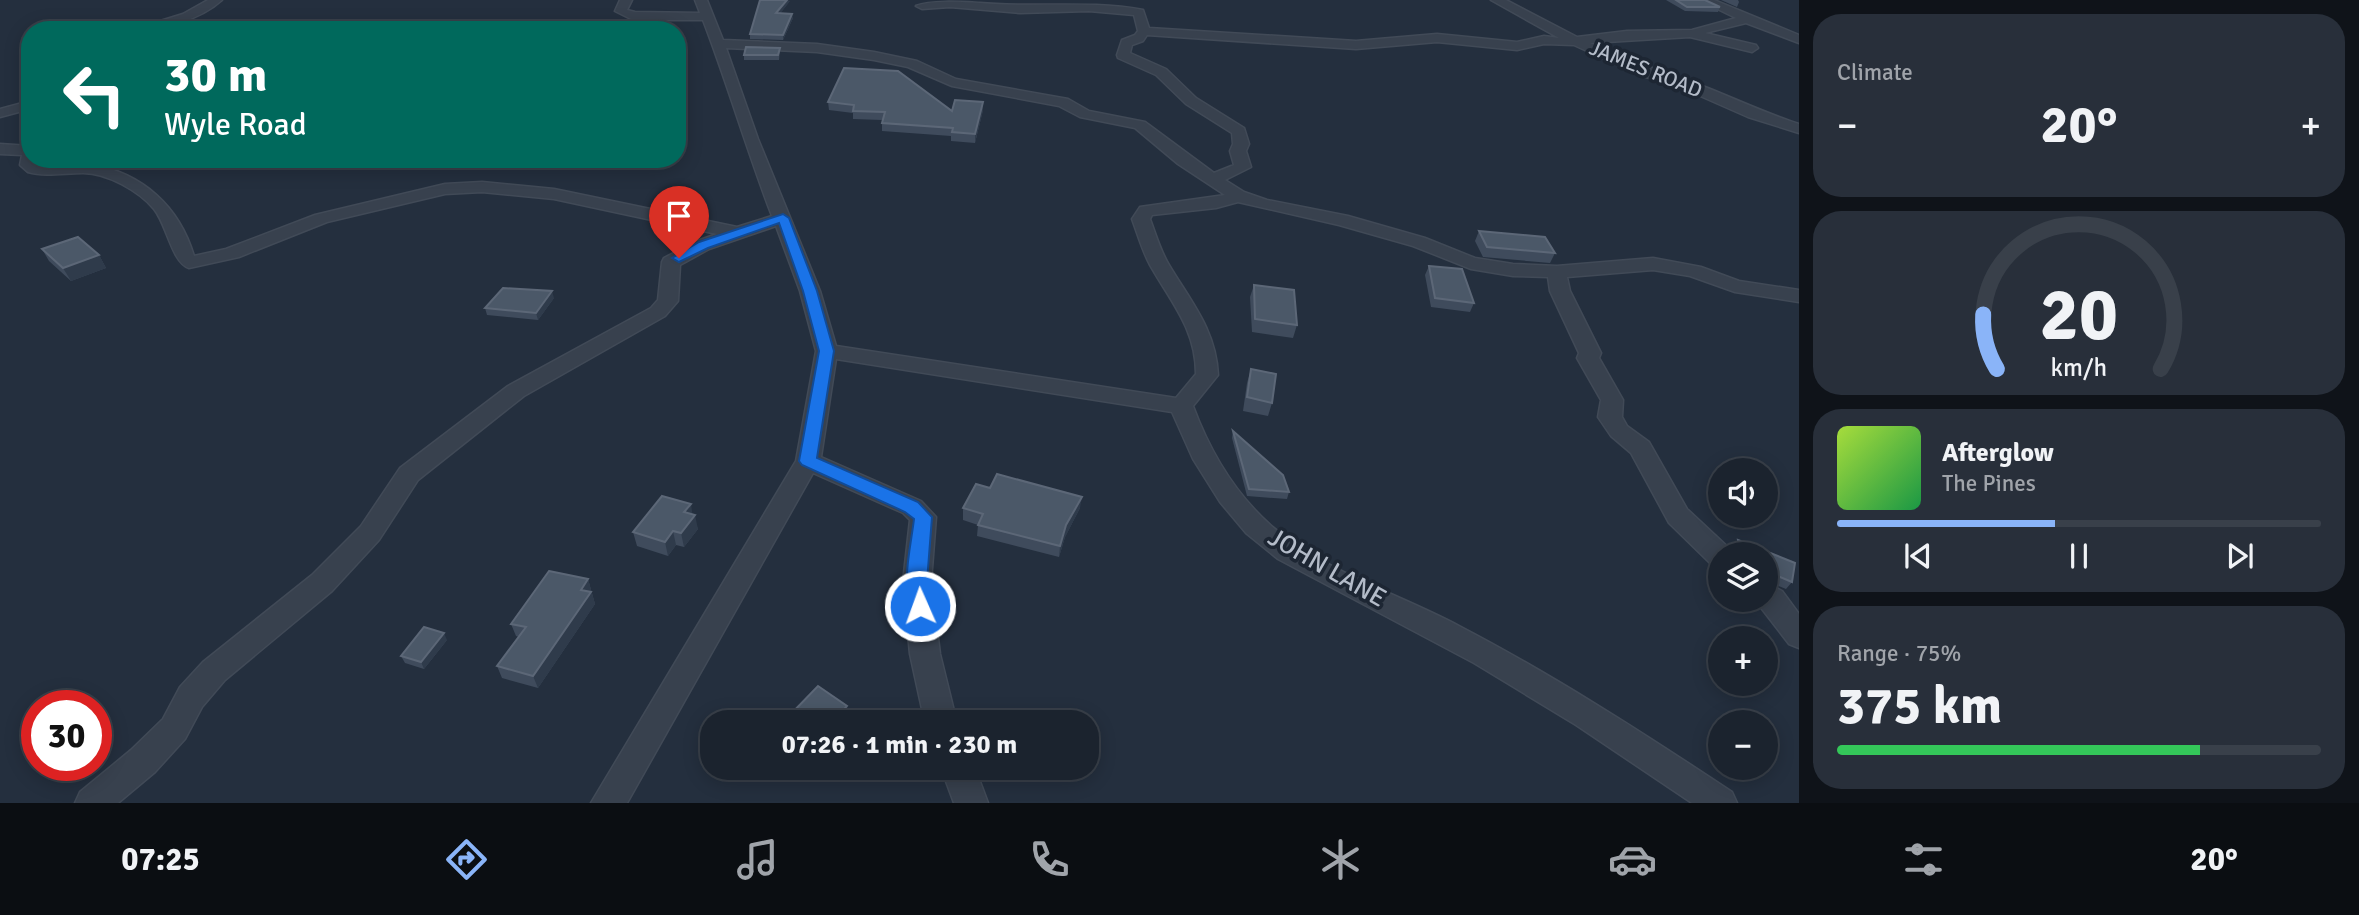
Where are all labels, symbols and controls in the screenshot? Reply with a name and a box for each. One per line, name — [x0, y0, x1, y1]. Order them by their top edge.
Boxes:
street label: JAMES ROAD — [1586, 35, 1706, 103]
text: 30 m — [164, 45, 267, 105]
icon: left — [49, 49, 140, 140]
text: Climate — [1837, 58, 1913, 87]
text: 20° — [2041, 93, 2117, 157]
text: − — [1837, 102, 1858, 149]
text: + — [2300, 102, 2321, 149]
text: Wyle Road — [164, 105, 307, 144]
pin — [649, 186, 709, 258]
icon: arrive — [660, 197, 698, 235]
text: 20 — [2040, 271, 2118, 360]
text: km/h — [2051, 352, 2107, 383]
text: Afterglow — [1942, 437, 2054, 469]
map controls — [1708, 458, 1778, 780]
button: sound — [1708, 458, 1778, 528]
text: The Pines — [1942, 469, 2036, 498]
street label: JOHN LANE — [1262, 521, 1392, 615]
icon: previous — [1899, 537, 1937, 575]
icon: pause — [2060, 537, 2098, 575]
icon: next — [2221, 537, 2259, 575]
button: layers — [1708, 542, 1778, 612]
position arrow — [883, 569, 957, 643]
button: + — [1708, 626, 1778, 696]
text: Range · 75% — [1837, 639, 1961, 668]
text: 375 km — [1837, 674, 2002, 738]
speed limit sign: 30 — [21, 690, 112, 781]
button: − — [1708, 710, 1778, 780]
text: 07:26 · 1 min · 230 m — [782, 729, 1017, 761]
icon: directions — [442, 835, 491, 884]
icon: music — [733, 835, 782, 884]
icon: phone — [1025, 835, 1074, 884]
icon: climate — [1316, 835, 1365, 884]
icon: car — [1608, 835, 1657, 884]
icon: filters — [1899, 835, 1948, 884]
text: 07:25 — [121, 840, 200, 879]
text: 20° — [2190, 840, 2238, 879]

